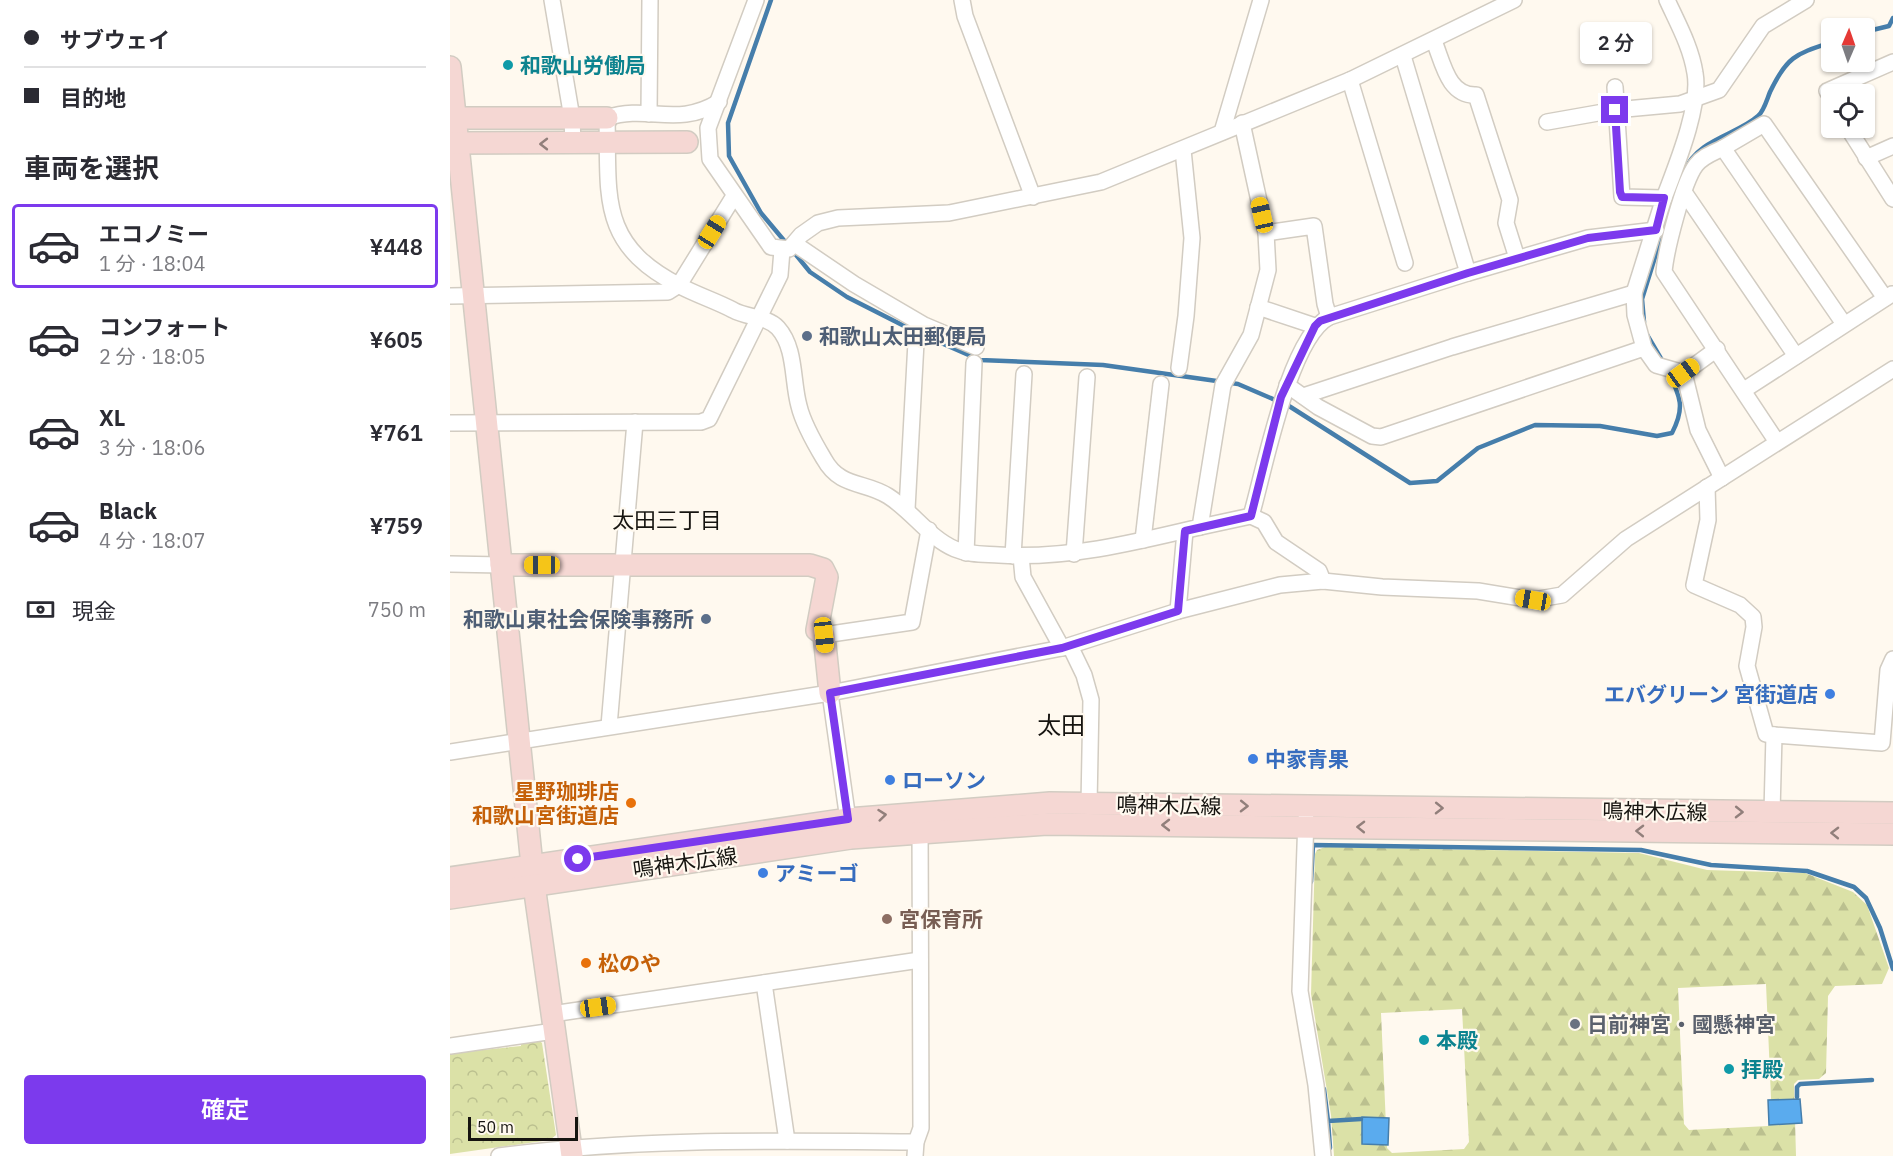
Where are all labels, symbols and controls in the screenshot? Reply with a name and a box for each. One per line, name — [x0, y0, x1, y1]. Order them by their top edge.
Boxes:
north arrow — [1821, 18, 1875, 72]
map controls — [1821, 18, 1875, 138]
callout: 2 分 — [1579, 23, 1651, 65]
text: サブウェイ — [60, 25, 170, 54]
text: 2 分 — [1598, 29, 1634, 56]
place label: 和歌山労働局 — [520, 51, 646, 79]
marker: 和歌山労働局 — [501, 58, 515, 72]
text: 目的地 — [60, 83, 126, 112]
button: locate — [1821, 84, 1875, 138]
route end — [1601, 96, 1628, 123]
one-way arrow — [540, 138, 549, 150]
text: 車両を選択 — [24, 150, 159, 185]
car — [1249, 195, 1275, 235]
car — [695, 212, 729, 252]
icon: car — [27, 219, 81, 273]
text: エコノミー — [99, 219, 209, 248]
text: ¥448 — [369, 232, 423, 261]
text: 1 分 · 18:04 — [99, 250, 206, 277]
icon: car — [27, 312, 81, 366]
text: コンフォート — [99, 312, 230, 341]
place label: 和歌山太田郵便局 — [819, 322, 987, 350]
text: ¥605 — [369, 325, 423, 354]
marker: 和歌山太田郵便局 — [800, 329, 814, 343]
text: 2 分 · 18:05 — [99, 343, 206, 370]
car — [1663, 355, 1703, 391]
text: XL — [99, 403, 125, 432]
icon: car — [27, 405, 81, 459]
text: ¥761 — [369, 418, 423, 447]
text: 3 分 · 18:06 — [99, 434, 206, 461]
text: Black — [99, 496, 157, 525]
icon: car — [27, 498, 81, 552]
district label: 太田三丁目 — [612, 505, 722, 534]
text: ¥759 — [369, 511, 423, 540]
text: 4 分 · 18:07 — [99, 527, 206, 554]
car — [524, 556, 560, 574]
car — [1514, 588, 1552, 612]
icon: cash — [24, 593, 57, 626]
text: 現金 — [72, 596, 116, 625]
text: 750 m — [368, 596, 426, 623]
place label: 和歌山東社会保険事務所 — [463, 605, 694, 633]
marker: 和歌山東社会保険事務所 — [699, 612, 713, 626]
car — [813, 616, 835, 654]
place label: エバグリーン 宮街道店 — [1604, 680, 1818, 708]
marker: エバグリーン 宮街道店 — [1823, 687, 1837, 701]
district label: 太田 — [1037, 709, 1085, 741]
place label: 中家青果 — [1265, 745, 1349, 773]
marker: 中家青果 — [1246, 752, 1260, 766]
place label: ローソン — [902, 766, 986, 794]
marker: ローソン — [883, 773, 897, 787]
place label: 星野珈琲店 和歌山宮街道店 — [472, 777, 619, 829]
street label: 鳴神木広線 — [1116, 790, 1222, 820]
marker: 星野珈琲店 和歌山宮街道店 — [624, 796, 638, 810]
street label: 鳴神木広線 — [1602, 796, 1708, 826]
one-way arrow — [1240, 799, 1249, 812]
one-way arrow — [1435, 802, 1444, 814]
one-way arrow — [1735, 805, 1744, 818]
one-way arrow — [877, 809, 886, 822]
one-way arrow — [1161, 819, 1170, 831]
one-way arrow — [1356, 821, 1365, 833]
one-way arrow — [1635, 825, 1644, 837]
one-way arrow — [1830, 827, 1839, 840]
street label: 鳴神木広線 — [631, 841, 739, 883]
route start — [564, 845, 591, 872]
place label: アミーゴ — [775, 859, 859, 887]
marker: アミーゴ — [756, 866, 770, 880]
place label: 宮保育所 — [899, 905, 983, 933]
marker: 宮保育所 — [880, 912, 894, 926]
place label: 松のや — [598, 949, 661, 977]
marker: 松のや — [579, 956, 593, 970]
car — [579, 996, 617, 1018]
place label: 日前神宮・國懸神宮 — [1587, 1010, 1776, 1038]
marker: 日前神宮・國懸神宮 — [1568, 1017, 1582, 1031]
place label: 本殿 — [1436, 1026, 1478, 1054]
marker: 本殿 — [1417, 1033, 1431, 1047]
place label: 拝殿 — [1741, 1055, 1783, 1083]
marker: 拝殿 — [1722, 1062, 1736, 1076]
button: 確定 — [24, 1075, 426, 1144]
scale bar — [468, 1114, 578, 1142]
text: 50 m — [477, 1117, 514, 1137]

